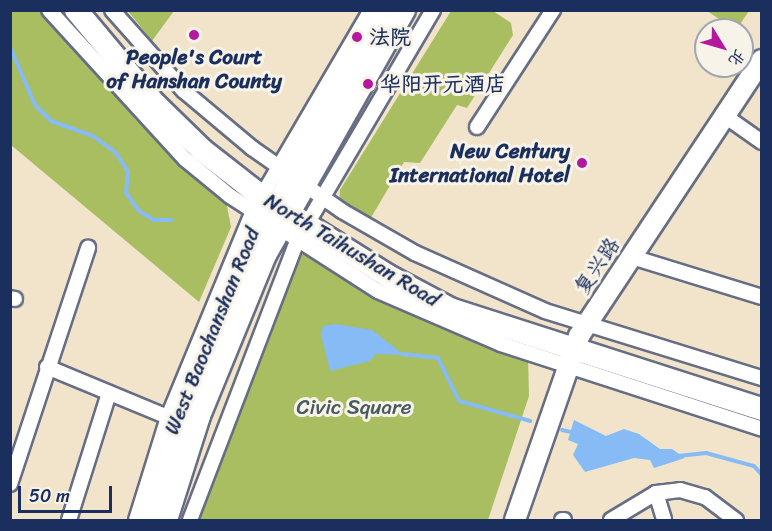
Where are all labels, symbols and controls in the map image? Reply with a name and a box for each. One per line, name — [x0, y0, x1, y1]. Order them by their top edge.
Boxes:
north arrow — [694, 18, 754, 78]
place label: 法院 — [369, 24, 411, 50]
marker: People's Court of Hanshan County — [187, 28, 201, 42]
marker: 法院 — [350, 30, 364, 44]
text: 北 — [721, 43, 754, 73]
place label: People's Court of Hanshan County — [106, 44, 282, 94]
place label: 华阳开元酒店 — [380, 71, 506, 97]
marker: 华阳开元酒店 — [361, 77, 375, 91]
place label: New Century International Hotel — [389, 138, 570, 188]
marker: New Century International Hotel — [575, 156, 589, 170]
street label: North Taihushan Road — [259, 187, 445, 313]
street label: West Baochanshan Road — [159, 223, 265, 439]
street label: 复兴路 — [569, 233, 625, 299]
park label: Civic Square — [297, 394, 411, 420]
scale bar — [21, 474, 116, 512]
text: 50 m — [29, 480, 70, 512]

